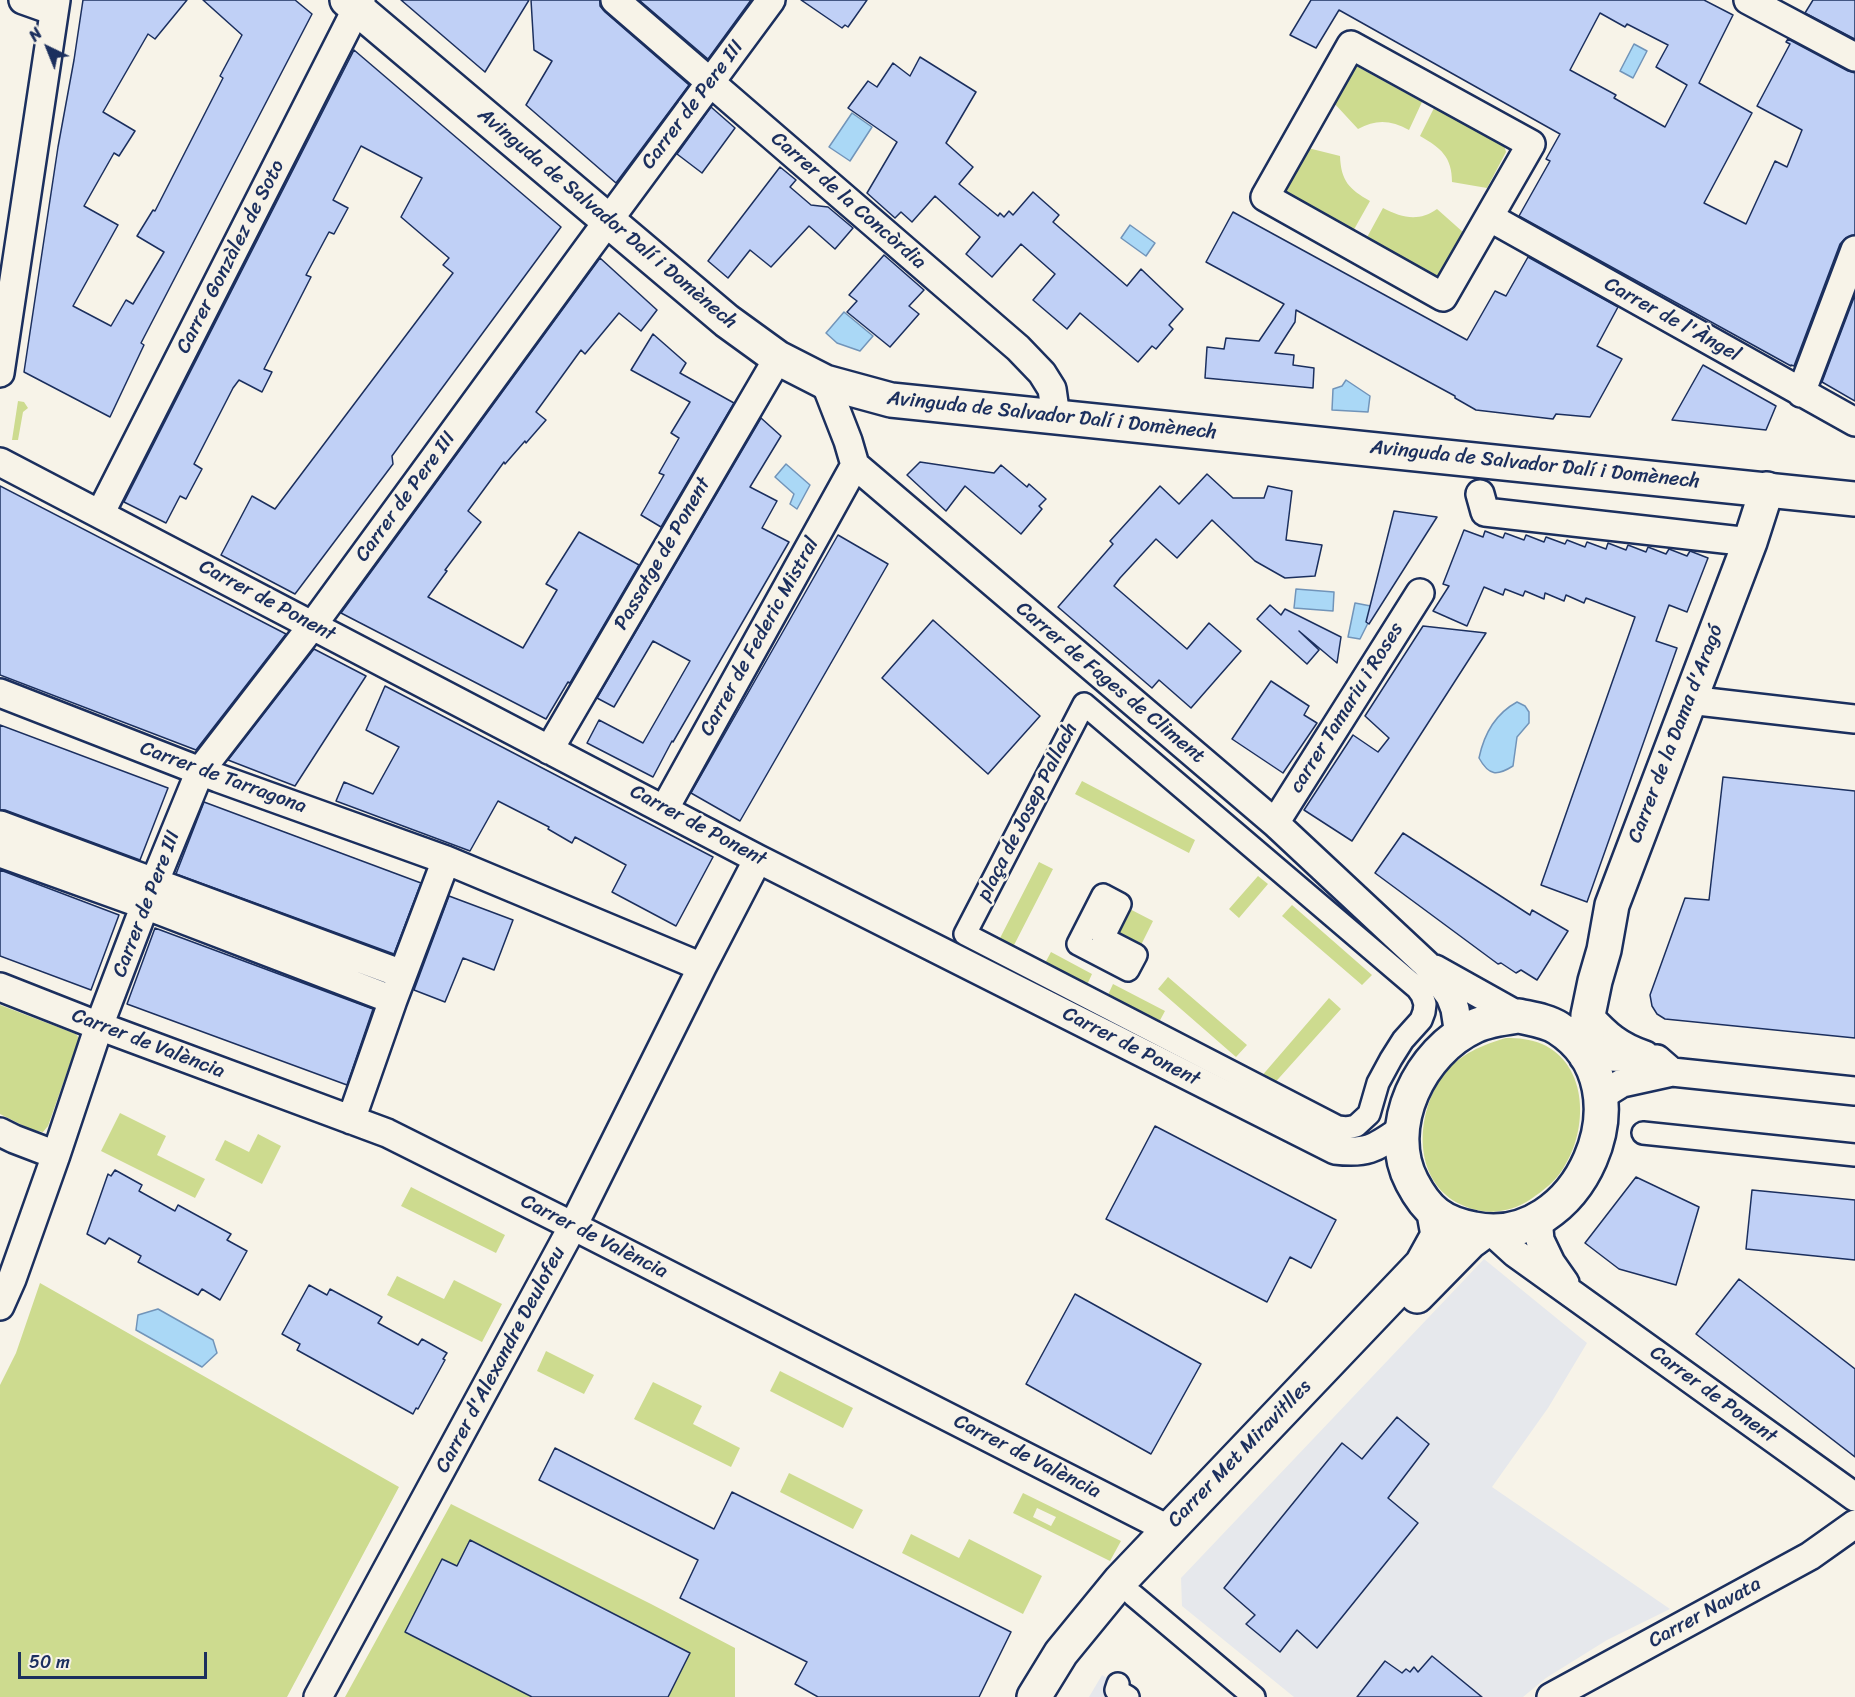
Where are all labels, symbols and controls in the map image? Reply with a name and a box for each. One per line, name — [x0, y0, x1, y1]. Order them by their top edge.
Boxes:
north arrow — [18, 18, 78, 78]
text: N — [21, 20, 49, 49]
street label: Carrer de Pere III — [637, 36, 749, 174]
street label: Avinguda de Salvador Dalí i Domènech — [472, 103, 742, 335]
street label: Carrer de la Concòrdia — [766, 127, 930, 275]
street label: Carrer Gonzàlez de Soto — [172, 156, 290, 358]
street label: Carrer de l'Àngel — [1600, 273, 1744, 367]
street label: Avinguda de Salvador Dalí i Domènech — [886, 387, 1218, 445]
street label: Carrer de Pere III — [351, 427, 461, 567]
street label: Avinguda de Salvador Dalí i Domènech — [1369, 436, 1701, 494]
street label: Passatge de Ponent — [610, 474, 716, 634]
street label: Carrer de Federic Mistral — [695, 534, 825, 740]
street label: Carrer de Ponent — [195, 555, 339, 647]
street label: Carrer de Fages de Climent — [1011, 597, 1209, 769]
street label: carrer Tamariu i Roses — [1285, 618, 1409, 798]
street label: Carrer de la Dama d'Aragó — [1623, 621, 1729, 847]
street label: plaça de Josep Pallach — [973, 719, 1083, 905]
street label: Carrer de Tarragona — [137, 737, 309, 819]
street label: Carrer de Ponent — [626, 780, 770, 872]
street label: Carrer de Pere III — [108, 827, 186, 981]
street label: Carrer de Ponent — [1058, 1002, 1204, 1092]
street label: Carrer de València — [68, 1004, 228, 1084]
street label: Carrer de València — [517, 1190, 671, 1284]
street label: Carrer d'Alexandre Deulofeu — [431, 1243, 571, 1477]
street label: Carrer de Ponent — [1645, 1341, 1781, 1449]
street label: Carrer Met Miravitlles — [1163, 1375, 1317, 1533]
street label: Carrer de València — [950, 1410, 1104, 1504]
street label: Carrer Navata — [1645, 1572, 1765, 1654]
scale bar — [21, 1640, 210, 1678]
text: 50 m — [29, 1646, 70, 1678]

